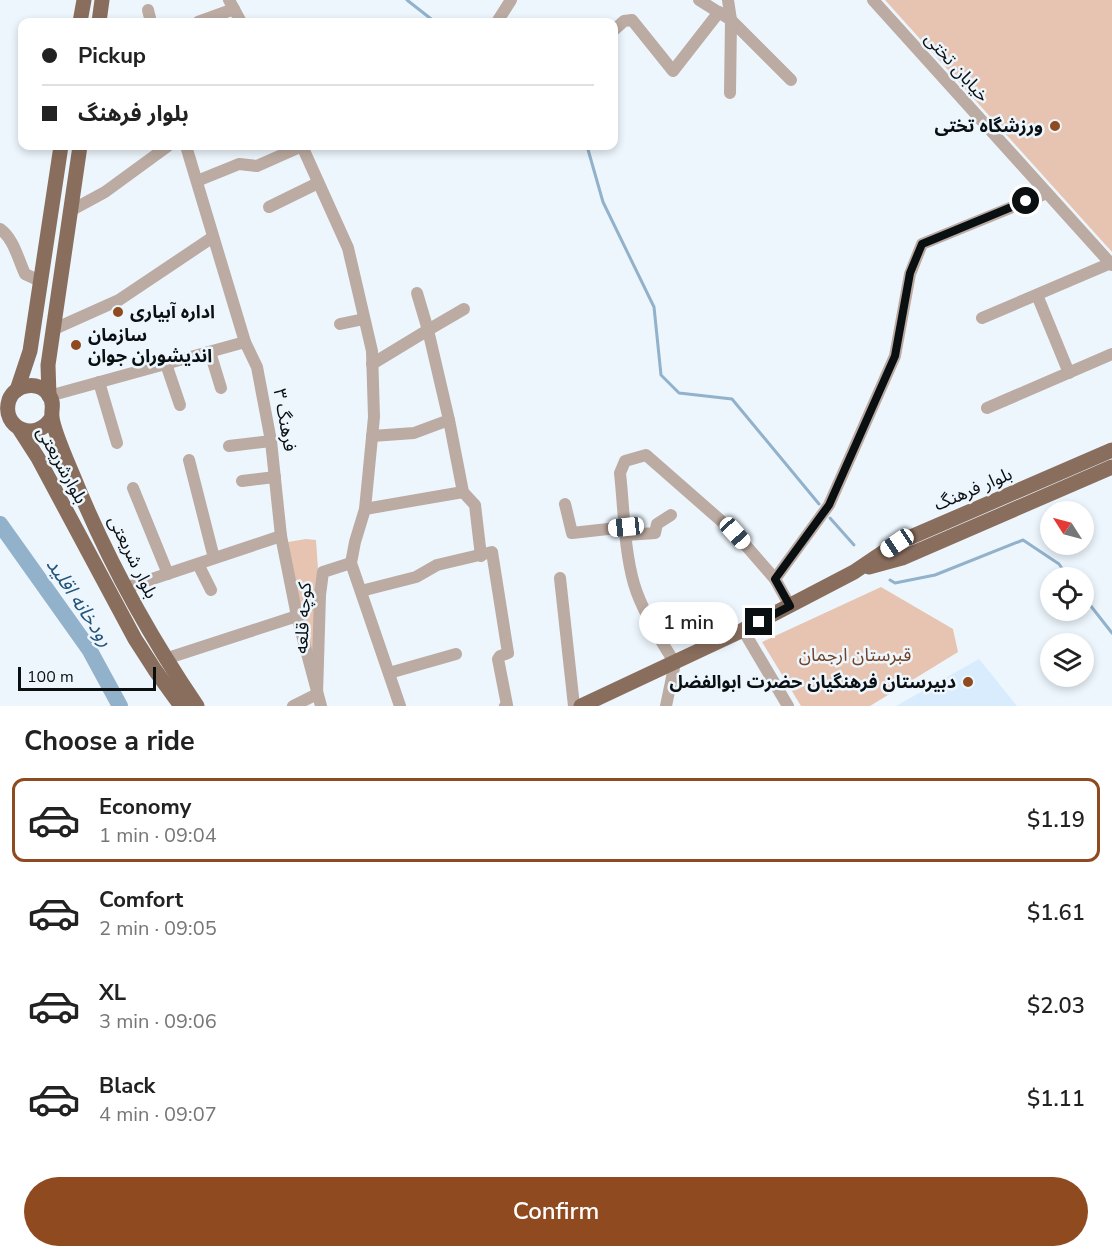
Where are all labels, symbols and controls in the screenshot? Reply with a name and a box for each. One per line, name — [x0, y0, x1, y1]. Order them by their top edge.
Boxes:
street label: خیابان تختی — [919, 27, 995, 107]
text: Pickup — [78, 41, 146, 71]
text: بلوار فرهنگ — [78, 99, 189, 129]
place label: ورزشگاه تختی — [935, 114, 1043, 138]
marker: ورزشگاه تختی — [1048, 119, 1062, 133]
route start — [1012, 187, 1039, 214]
place label: اداره آبیاری — [130, 300, 215, 324]
marker: اداره آبیاری — [111, 305, 125, 319]
place label: سازمان اندیشوران جوان — [88, 323, 212, 368]
marker: سازمان اندیشوران جوان — [69, 338, 83, 352]
street label: فرهنگ ۳ — [268, 387, 302, 453]
street label: بلوارشریعتی — [31, 422, 93, 508]
street label: بلوار فرهنگ — [930, 462, 1016, 516]
north arrow — [1040, 501, 1094, 555]
map controls — [1040, 501, 1094, 687]
street label: بلوار شریعتی — [103, 511, 163, 603]
car — [716, 514, 754, 552]
car — [607, 516, 645, 538]
car — [877, 525, 917, 561]
water label: رودخانه اقلید — [40, 553, 119, 652]
button: locate — [1040, 567, 1094, 621]
street label: کوچه قلعه — [289, 581, 317, 654]
callout: 1 min — [639, 601, 738, 643]
route end — [745, 608, 772, 635]
text: 1 min — [663, 609, 714, 636]
button: layers — [1040, 633, 1094, 687]
park label: قبرستان ارجمان — [799, 643, 911, 667]
scale bar — [18, 664, 156, 692]
text: 100 m — [27, 666, 74, 688]
place label: دبیرستان فرهنگیان حضرت ابوالفضل — [669, 670, 956, 694]
marker: دبیرستان فرهنگیان حضرت ابوالفضل — [961, 675, 975, 689]
text: Choose a ride — [24, 723, 195, 760]
text: Economy — [99, 792, 191, 822]
icon: car — [27, 793, 81, 847]
text: $1.19 — [1027, 805, 1085, 835]
text: 1 min · 09:04 — [99, 822, 217, 849]
text: Comfort — [99, 885, 183, 915]
icon: car — [27, 886, 81, 940]
text: $1.61 — [1027, 898, 1085, 928]
text: 2 min · 09:05 — [99, 915, 217, 942]
text: XL — [99, 978, 126, 1008]
icon: car — [27, 979, 81, 1033]
text: $2.03 — [1027, 991, 1085, 1021]
text: 3 min · 09:06 — [99, 1008, 217, 1035]
text: Black — [99, 1071, 155, 1101]
icon: car — [27, 1072, 81, 1126]
text: $1.11 — [1027, 1084, 1085, 1114]
text: 4 min · 09:07 — [99, 1101, 217, 1128]
button: Confirm — [24, 1177, 1088, 1246]

